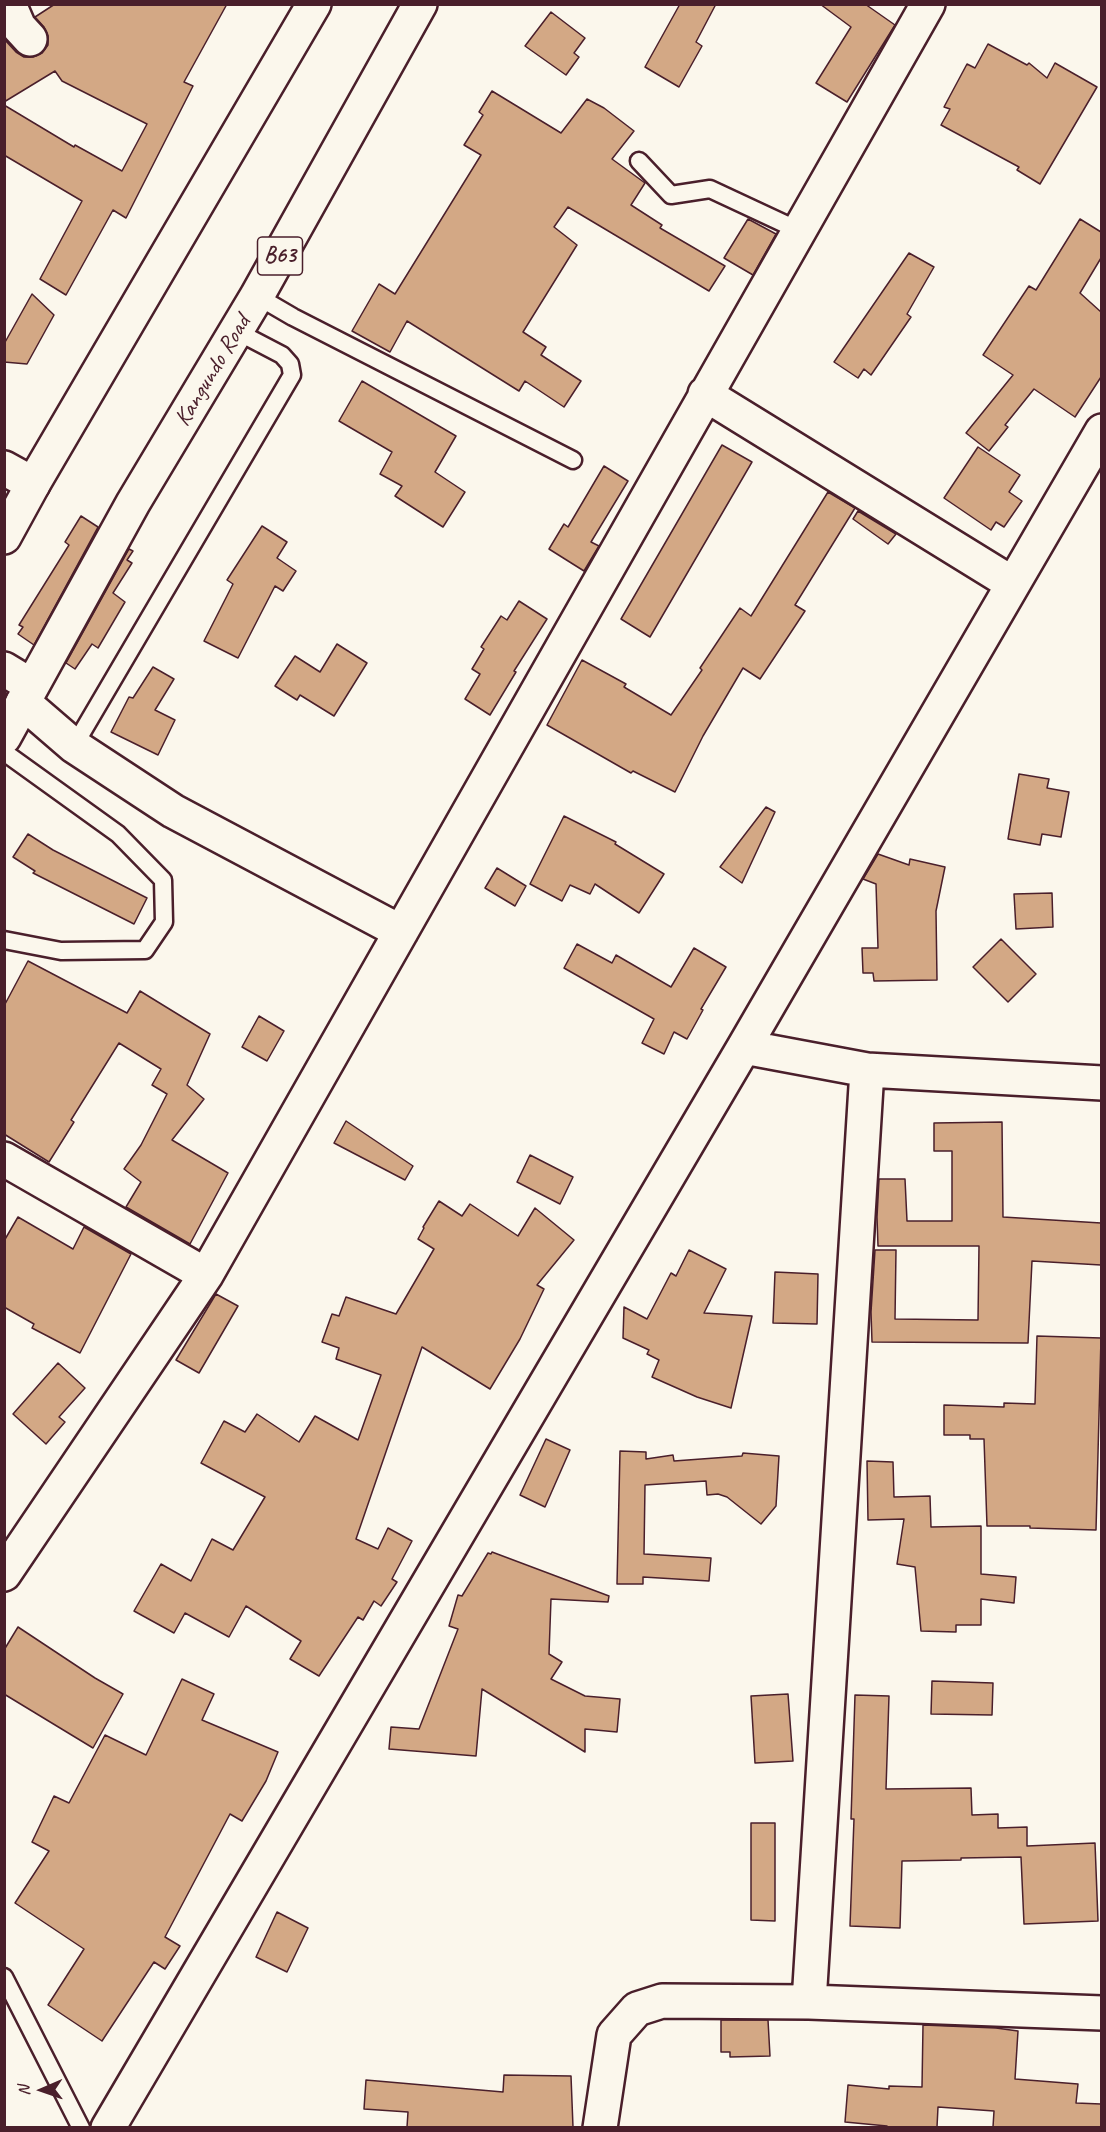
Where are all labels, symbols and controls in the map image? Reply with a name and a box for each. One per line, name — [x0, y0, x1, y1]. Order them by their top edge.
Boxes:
road number: B63 — [258, 237, 302, 275]
street label: Kangundo Road — [169, 310, 257, 432]
north arrow — [12, 2060, 72, 2120]
text: N — [14, 2085, 34, 2096]

